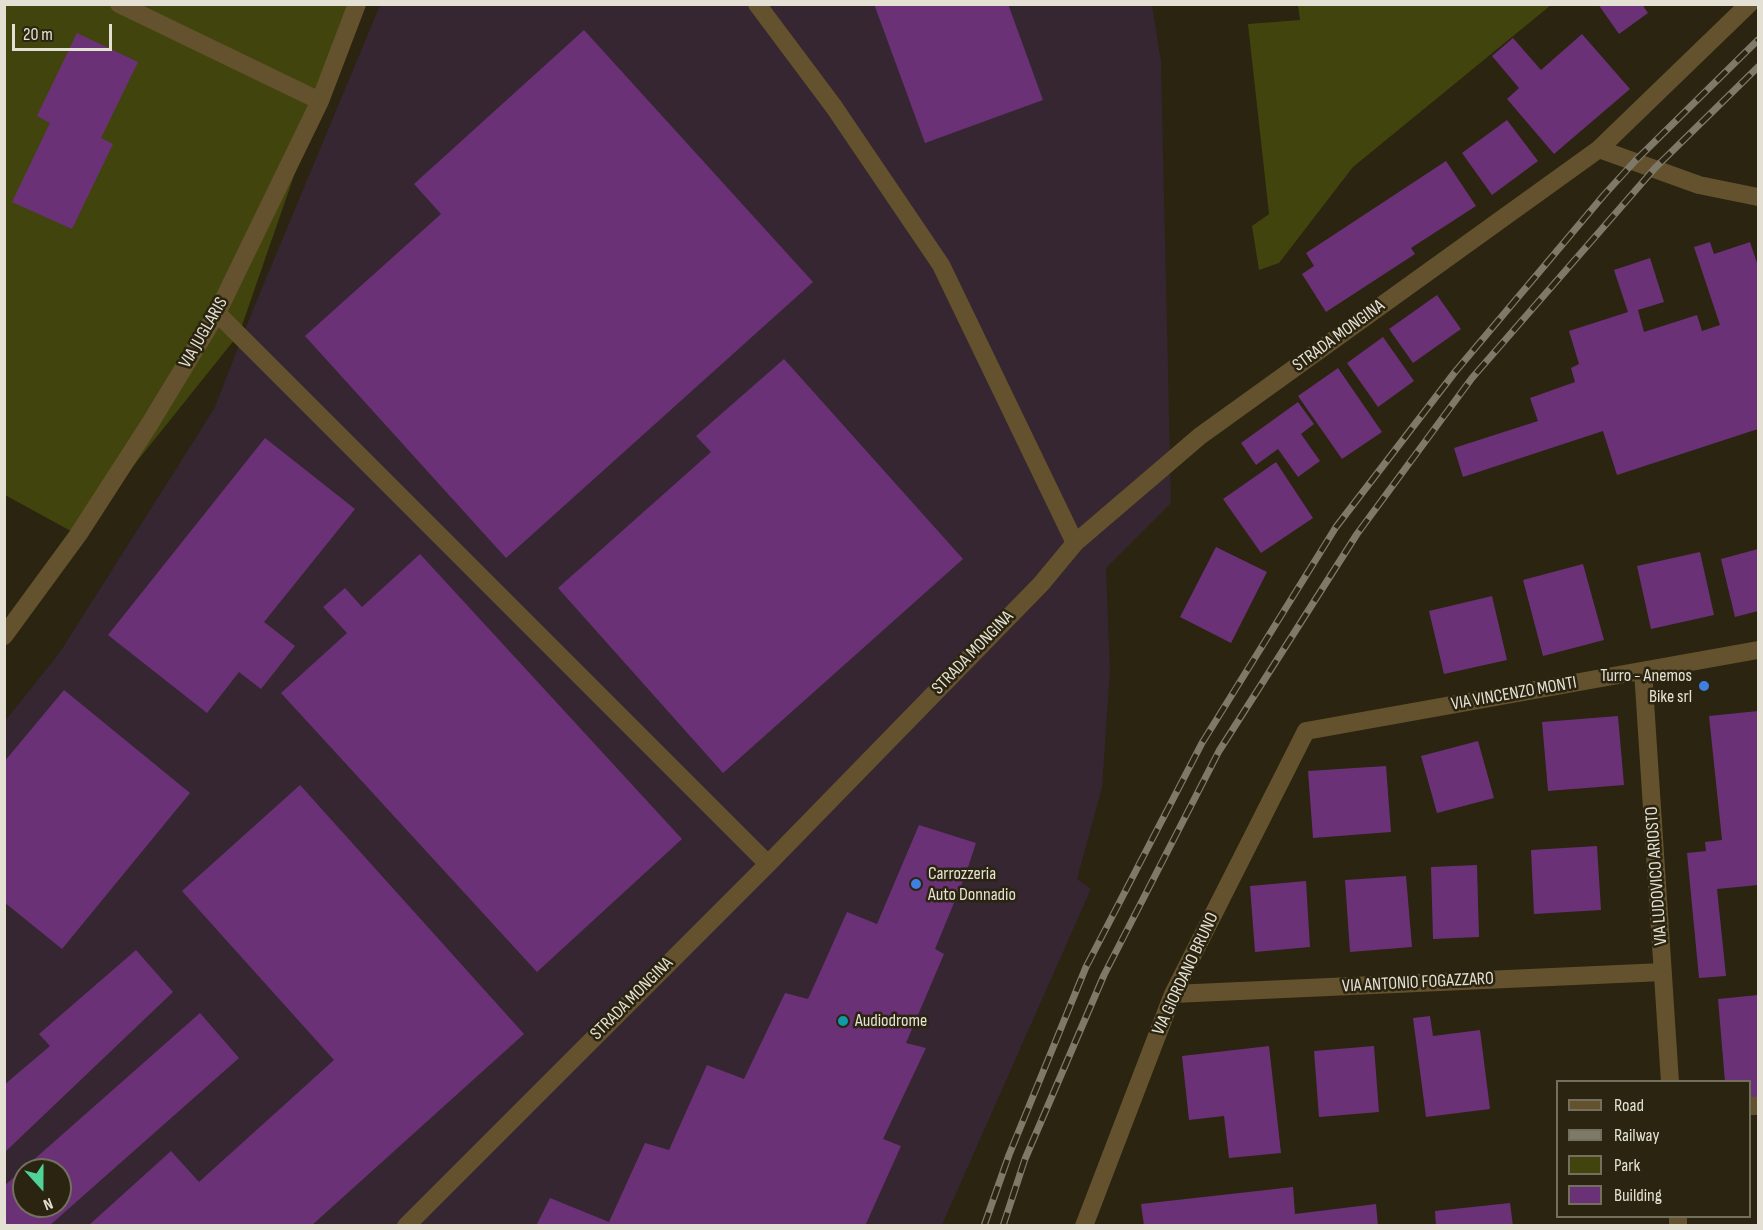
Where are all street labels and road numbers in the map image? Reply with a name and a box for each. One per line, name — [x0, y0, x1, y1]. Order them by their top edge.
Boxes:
street label: VIA JUGLARIS — [175, 294, 233, 372]
street label: STRADA MONGINA — [1289, 295, 1389, 377]
street label: STRADA MONGINA — [928, 607, 1018, 699]
street label: VIA VINCENZO MONTI — [1449, 672, 1579, 716]
street label: VIA LUDOVICO ARIOSTO — [1641, 806, 1673, 946]
street label: VIA GIORDANO BRUNO — [1148, 909, 1224, 1039]
street label: STRADA MONGINA — [586, 953, 678, 1045]
street label: VIA ANTONIO FOGAZZARO — [1342, 968, 1494, 998]

